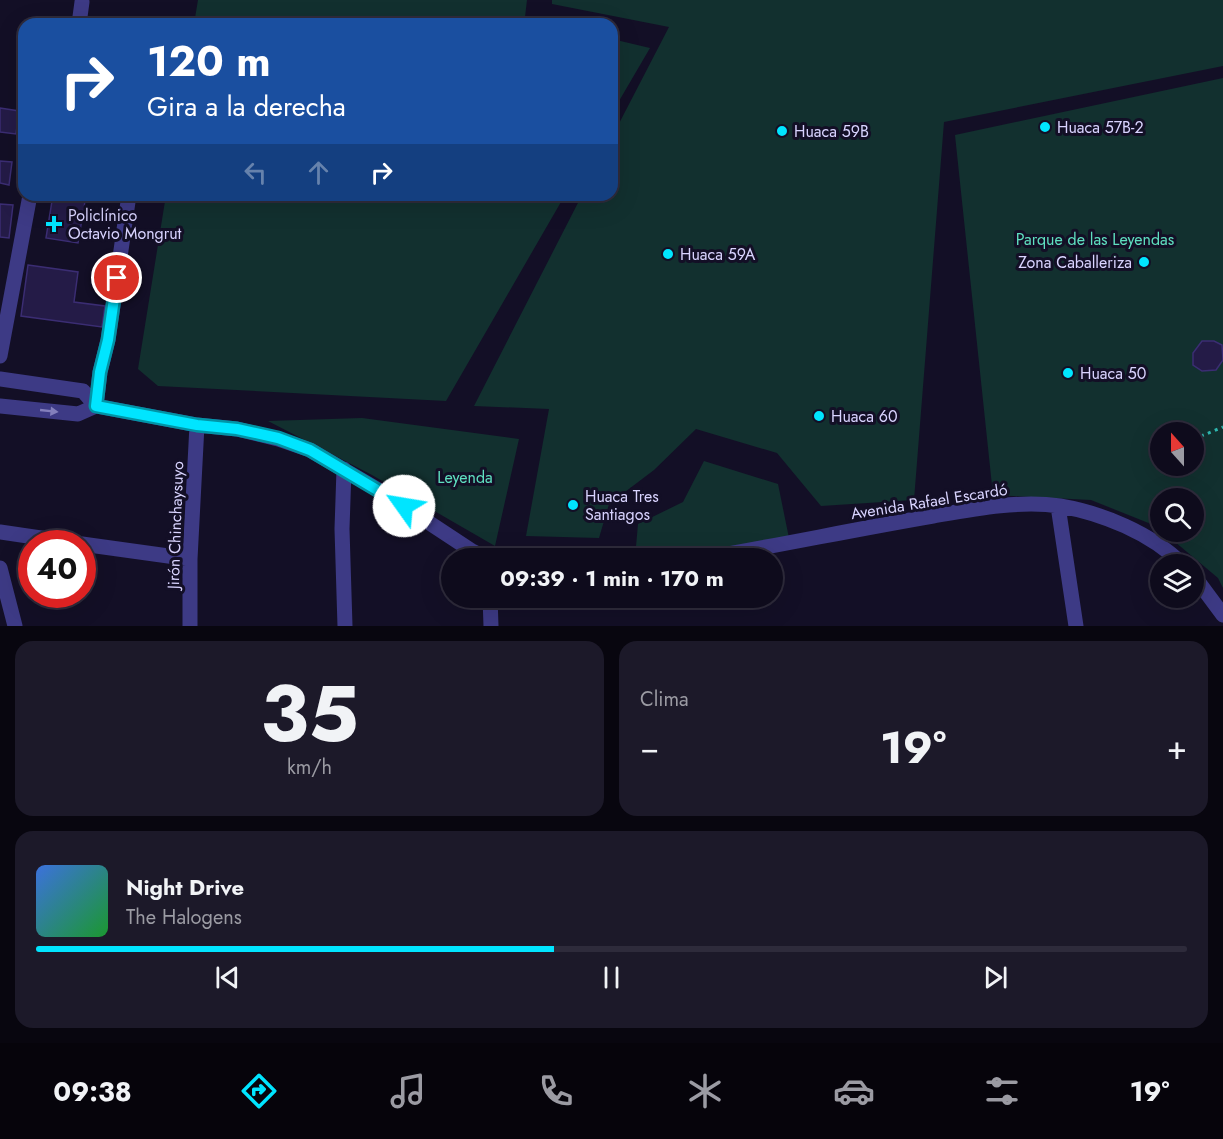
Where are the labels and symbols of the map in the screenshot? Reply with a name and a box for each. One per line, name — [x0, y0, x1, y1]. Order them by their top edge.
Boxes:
place label: Huaca 57B-2 — [1057, 116, 1144, 139]
place label: Huaca 59B — [794, 120, 869, 143]
marker: Huaca 57B-2 — [1038, 120, 1052, 134]
marker: Huaca 59B — [775, 124, 789, 138]
place label: Policlínico Octavio Mongrut — [68, 204, 182, 245]
marker: Policlínico Octavio Mongrut — [45, 215, 63, 233]
park label: Parque de las Leyendas — [1016, 228, 1174, 251]
place label: Huaca 59A — [680, 243, 756, 266]
marker: Huaca 59A — [661, 247, 675, 261]
place label: Zona Caballeriza — [1018, 251, 1132, 274]
pin — [91, 252, 142, 303]
marker: Zona Caballeriza — [1137, 255, 1151, 269]
place label: Huaca 50 — [1080, 362, 1146, 385]
marker: Huaca 50 — [1061, 366, 1075, 380]
place label: Huaca 60 — [831, 405, 898, 428]
one-way arrow — [39, 406, 58, 416]
marker: Huaca 60 — [812, 409, 826, 423]
north arrow — [1150, 422, 1204, 476]
street label: Jirón Chinchaysuyo — [162, 460, 189, 591]
park label: Leyenda — [437, 466, 493, 489]
position arrow — [372, 474, 436, 538]
street label: Avenida Rafael Escardó — [849, 478, 1009, 525]
place label: Huaca Tres Santiagos — [585, 485, 659, 526]
marker: Huaca Tres Santiagos — [566, 498, 580, 512]
speed limit sign: 40 — [18, 530, 96, 608]

